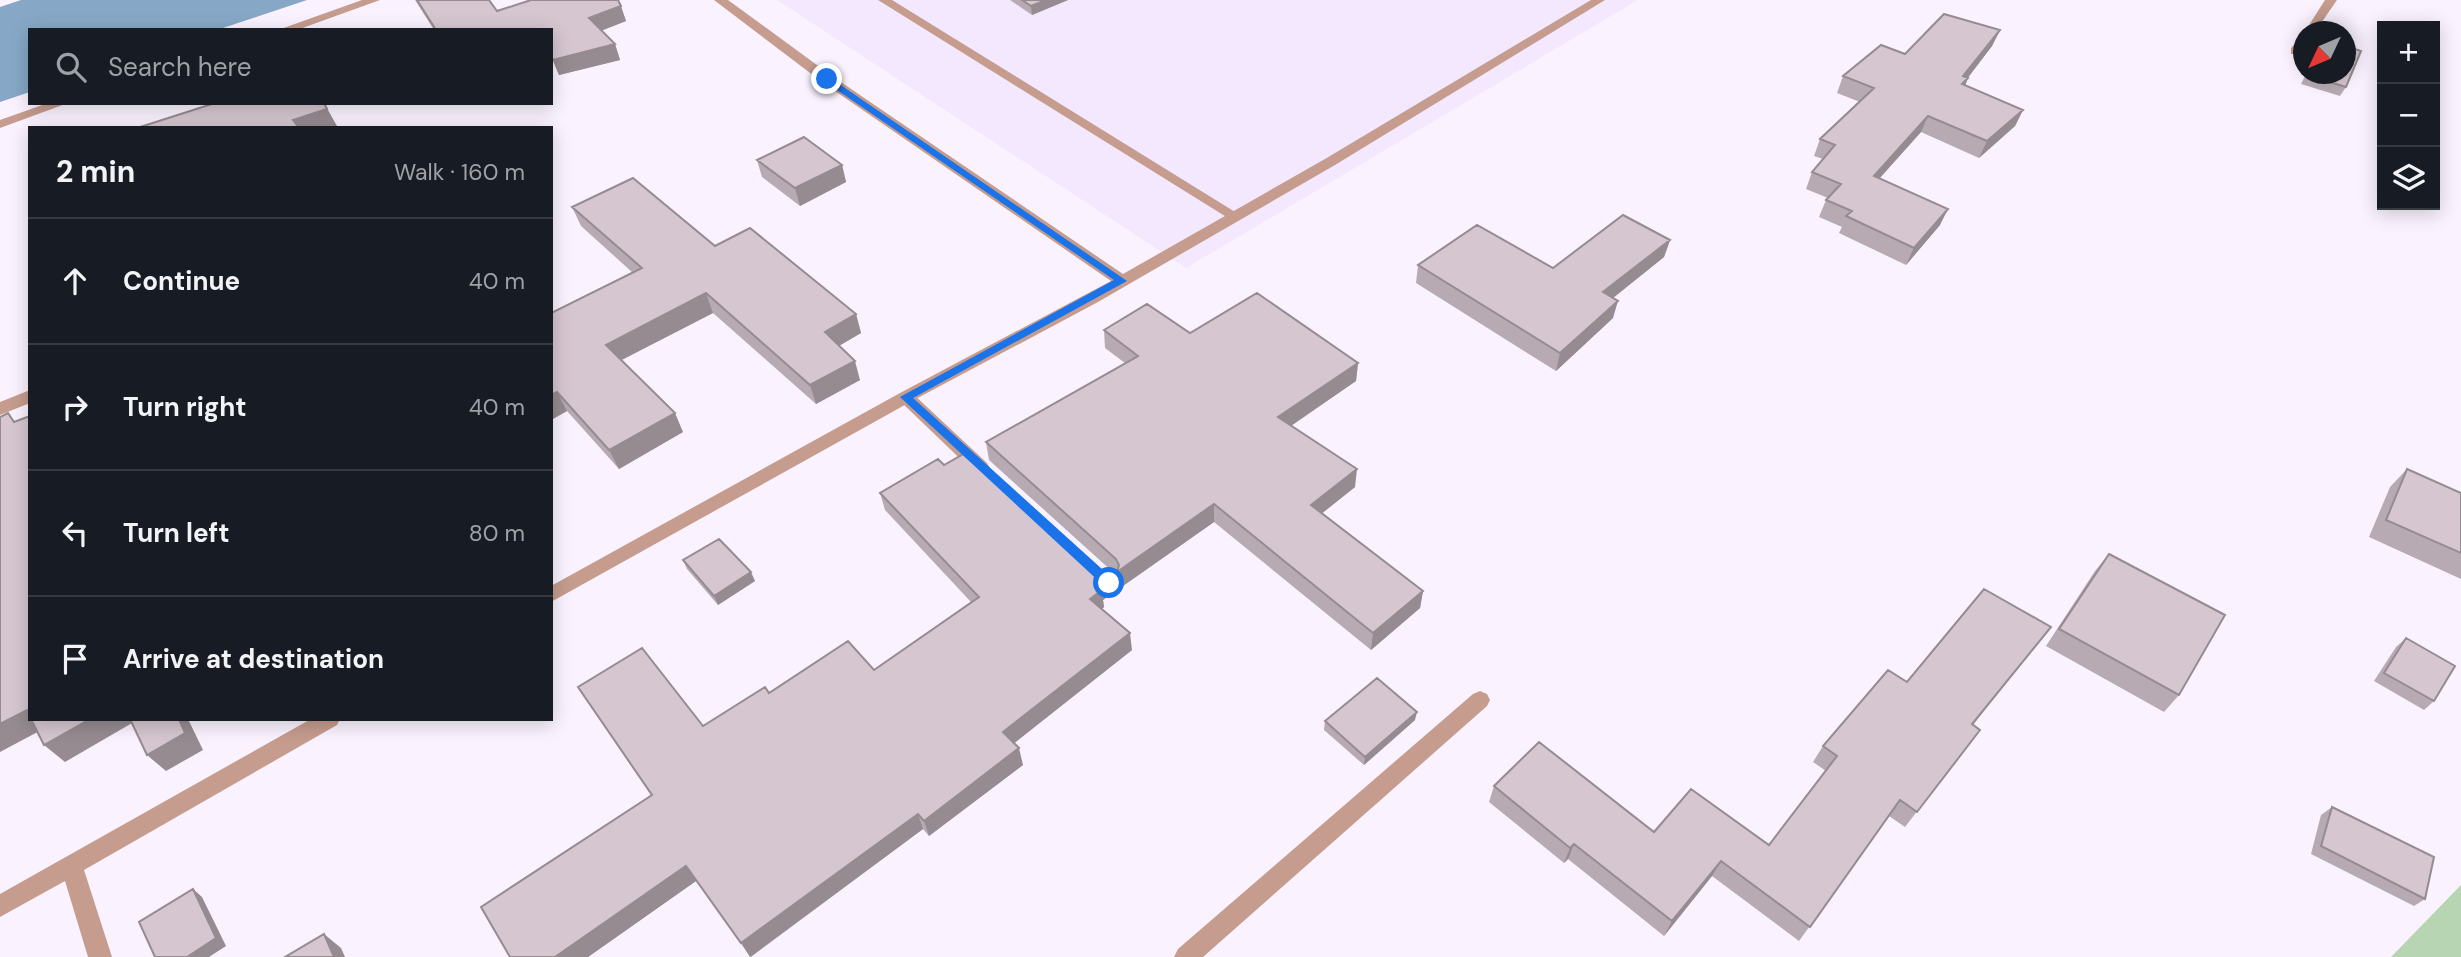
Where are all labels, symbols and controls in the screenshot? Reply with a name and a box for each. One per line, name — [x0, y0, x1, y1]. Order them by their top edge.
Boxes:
north arrow — [2293, 21, 2356, 84]
map controls — [2377, 21, 2440, 210]
button: + — [2377, 21, 2440, 84]
search box — [28, 28, 553, 105]
icon: search — [52, 48, 90, 86]
text: Search here — [108, 50, 251, 84]
route end — [811, 63, 842, 94]
button: − — [2377, 84, 2440, 147]
button: layers — [2377, 147, 2440, 210]
text: 2 min — [56, 152, 135, 191]
text: Walk · 160 m — [394, 157, 525, 187]
icon: ahead — [56, 262, 94, 300]
text: Continue — [123, 264, 240, 298]
text: 40 m — [469, 266, 525, 296]
icon: right — [56, 388, 94, 426]
text: Turn right — [123, 390, 247, 424]
text: 40 m — [469, 392, 525, 422]
icon: left — [56, 514, 94, 552]
text: Turn left — [123, 516, 230, 550]
text: 80 m — [469, 518, 525, 548]
route start — [1093, 567, 1124, 598]
icon: arrive — [56, 640, 94, 678]
text: Arrive at destination — [123, 642, 384, 676]

